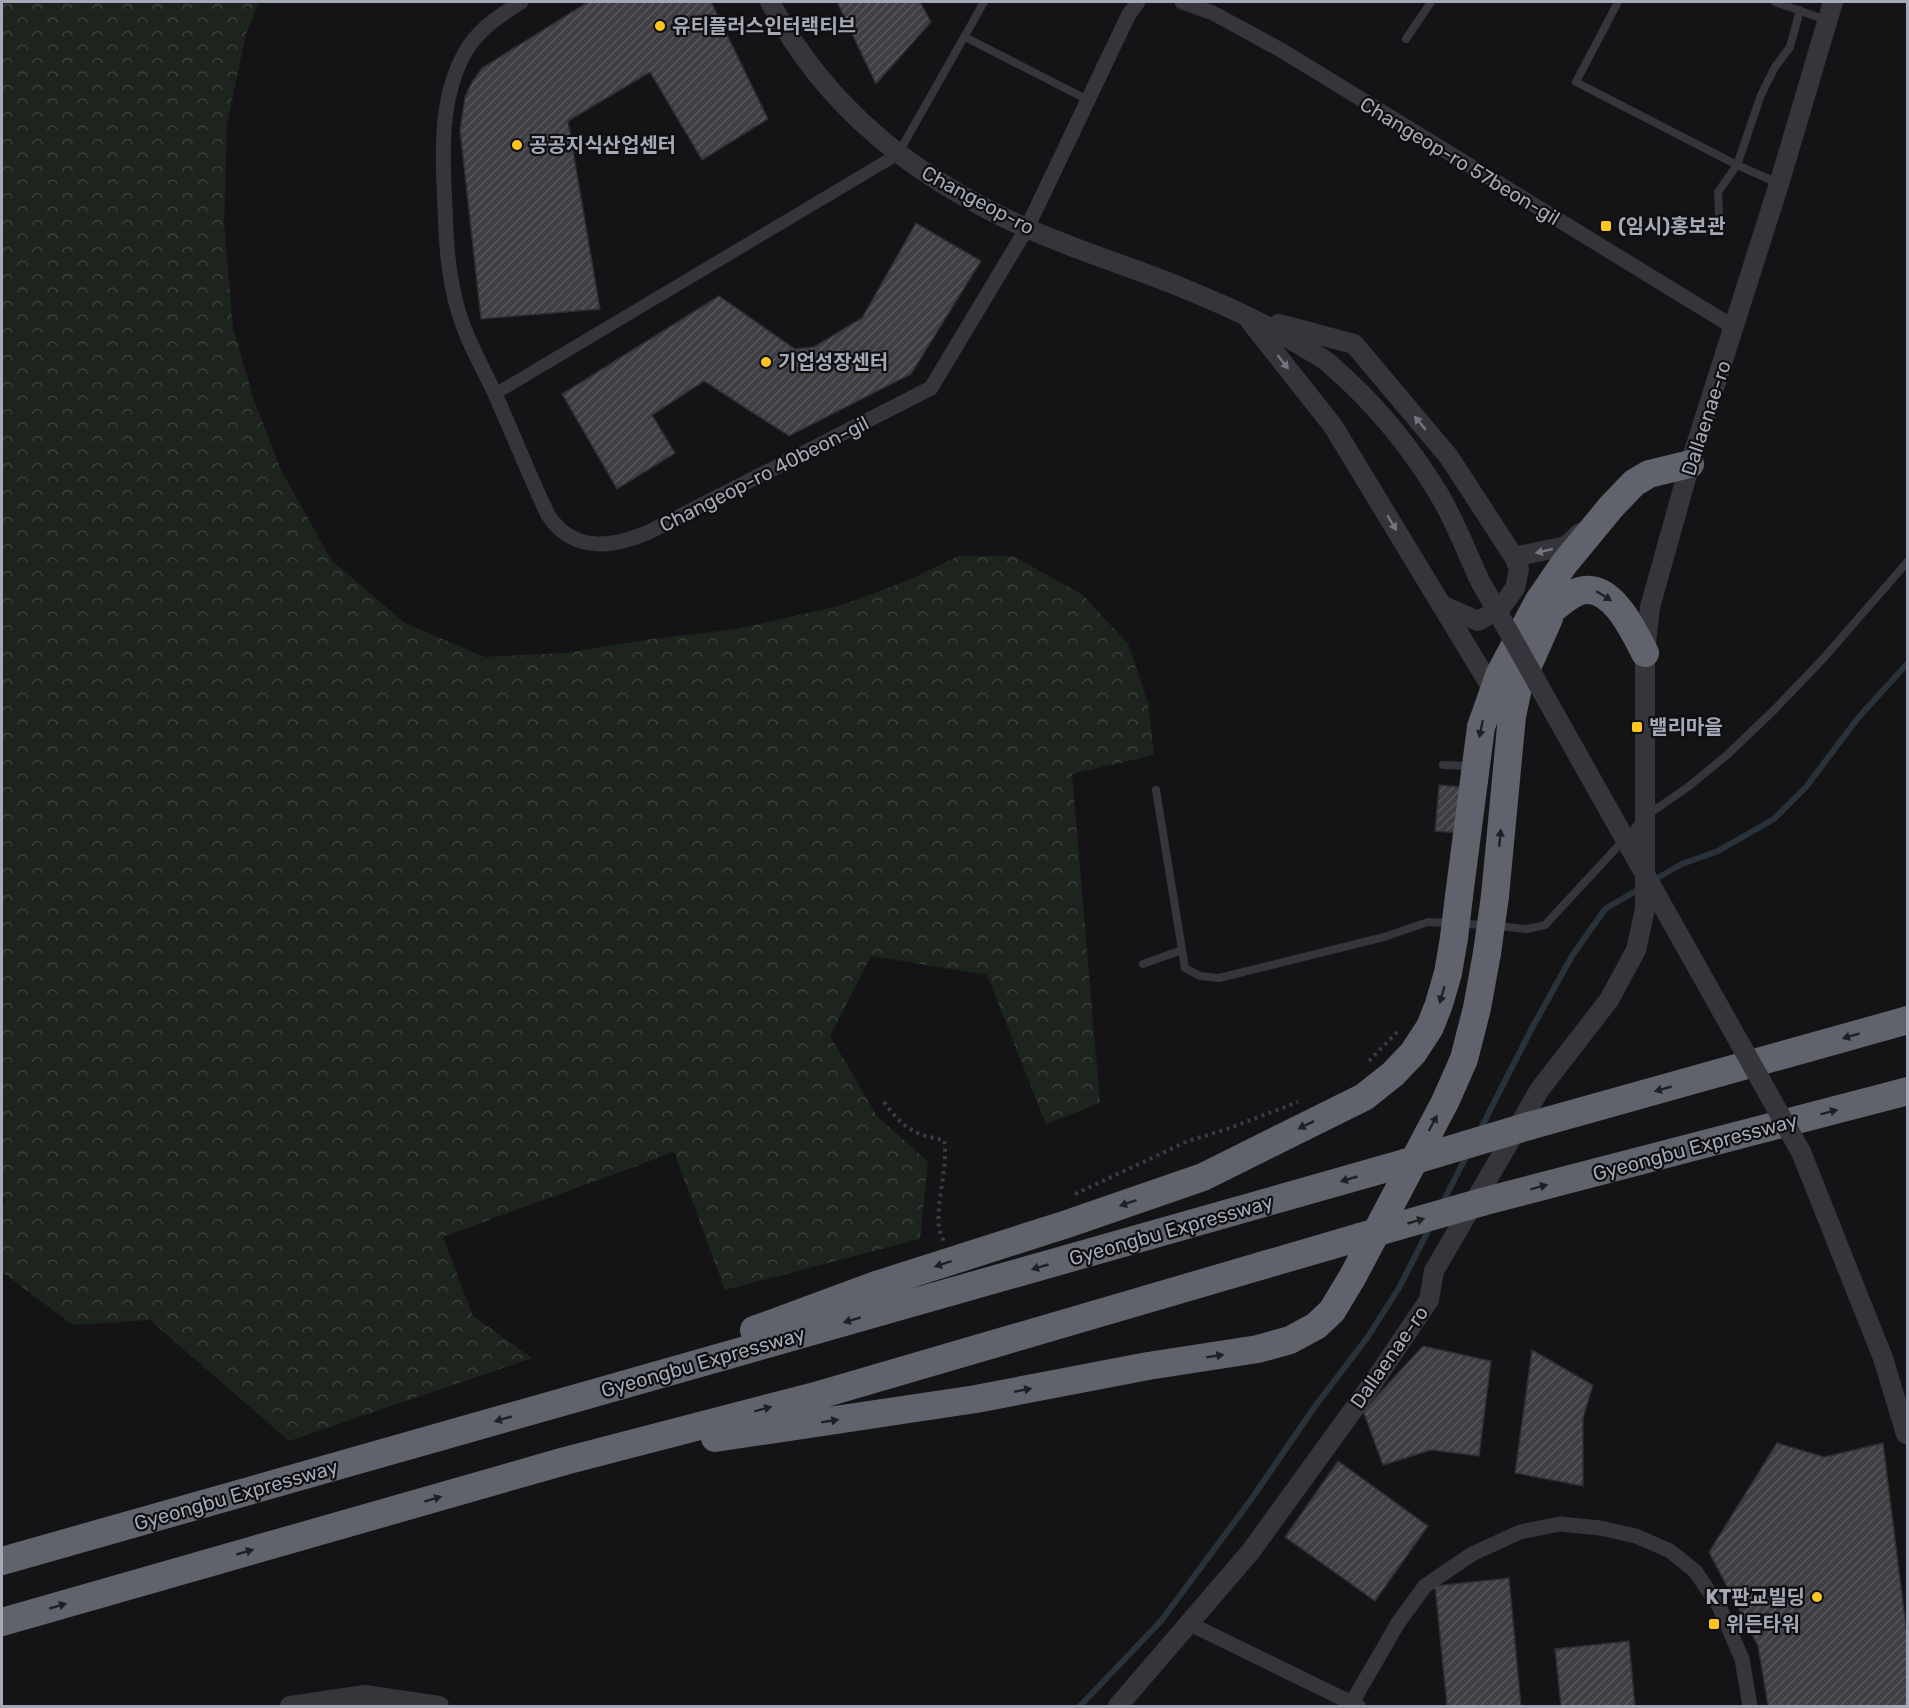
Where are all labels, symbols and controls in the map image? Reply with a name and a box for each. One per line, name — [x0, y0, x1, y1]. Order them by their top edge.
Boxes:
place label: 유티플러스인터랙티브 — [672, 14, 856, 38]
marker: 유티플러스인터랙티브 — [653, 19, 667, 33]
street label: Changeop-ro 57beon-gil — [1356, 92, 1564, 230]
place label: 공공지식산업센터 — [529, 133, 676, 157]
marker: 공공지식산업센터 — [510, 138, 524, 152]
street label: Changeop-ro — [918, 160, 1038, 240]
place label: (임시)홍보관 — [1618, 214, 1726, 238]
marker: (임시)홍보관 — [1599, 219, 1613, 233]
place label: 기업성장센터 — [778, 350, 888, 374]
one-way arrow — [1277, 354, 1290, 370]
marker: 기업성장센터 — [759, 355, 773, 369]
street label: Dallaenae-ro — [1676, 357, 1736, 479]
street label: Changeop-ro 40beon-gil — [655, 411, 873, 537]
one-way arrow — [1414, 416, 1427, 431]
one-way arrow — [1387, 515, 1398, 531]
one-way arrow — [1535, 546, 1553, 556]
one-way arrow — [1595, 591, 1612, 602]
place label: 밸리마을 — [1649, 715, 1723, 739]
one-way arrow — [1476, 720, 1485, 739]
marker: 밸리마을 — [1630, 720, 1644, 734]
one-way arrow — [1495, 829, 1505, 848]
one-way arrow — [1437, 987, 1446, 1005]
one-way arrow — [1842, 1032, 1860, 1041]
one-way arrow — [1654, 1084, 1673, 1094]
one-way arrow — [1820, 1106, 1838, 1116]
street label: Gyeongbu Expressway — [1590, 1108, 1800, 1186]
one-way arrow — [1428, 1114, 1438, 1131]
one-way arrow — [1298, 1120, 1315, 1130]
one-way arrow — [1340, 1175, 1358, 1184]
one-way arrow — [1530, 1182, 1548, 1192]
street label: Gyeongbu Expressway — [1066, 1189, 1276, 1271]
one-way arrow — [1119, 1198, 1137, 1208]
one-way arrow — [1407, 1216, 1425, 1225]
one-way arrow — [934, 1260, 952, 1269]
one-way arrow — [1031, 1263, 1049, 1272]
street label: Dallaenae-ro — [1345, 1301, 1433, 1413]
one-way arrow — [843, 1316, 861, 1325]
street label: Gyeongbu Expressway — [598, 1321, 808, 1403]
one-way arrow — [1205, 1351, 1224, 1360]
one-way arrow — [1013, 1385, 1032, 1394]
one-way arrow — [754, 1404, 772, 1414]
one-way arrow — [494, 1415, 512, 1424]
one-way arrow — [821, 1416, 840, 1425]
street label: Gyeongbu Expressway — [131, 1454, 341, 1536]
one-way arrow — [424, 1493, 442, 1503]
one-way arrow — [236, 1547, 254, 1556]
place label: KT판교빌딩 — [1706, 1585, 1805, 1609]
marker: KT판교빌딩 — [1810, 1590, 1824, 1604]
one-way arrow — [49, 1600, 67, 1610]
place label: 위든타워 — [1726, 1612, 1800, 1636]
marker: 위든타워 — [1707, 1617, 1721, 1631]

